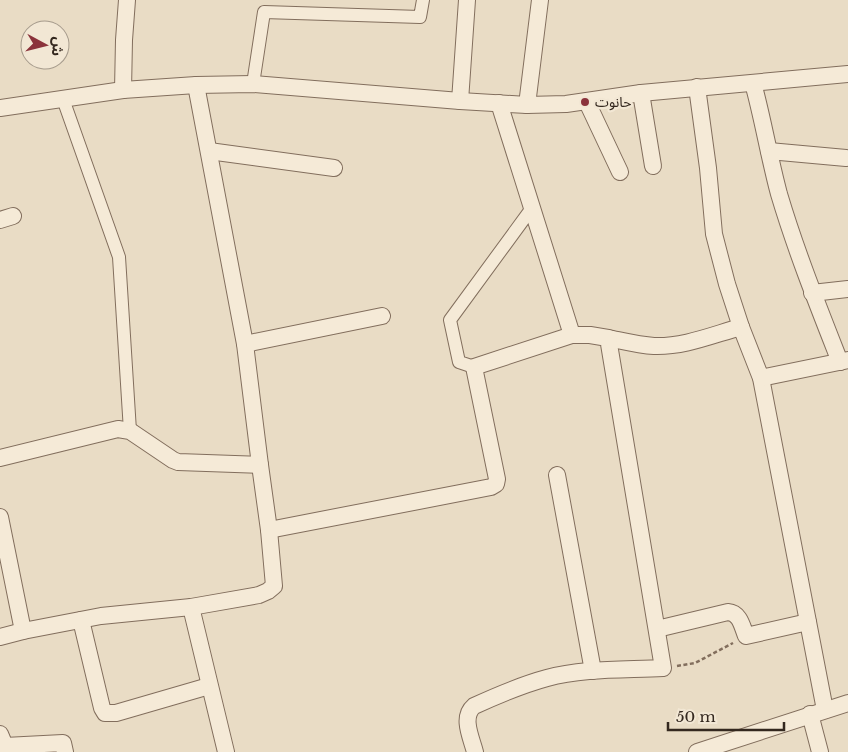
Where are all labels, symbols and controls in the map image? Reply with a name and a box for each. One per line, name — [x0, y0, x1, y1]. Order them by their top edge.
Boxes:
north arrow — [20, 20, 70, 70]
text: ش — [48, 36, 68, 57]
place label: حانوت — [595, 93, 632, 111]
marker: حانوت — [579, 96, 591, 108]
scale bar — [668, 700, 784, 732]
text: 50 m — [676, 707, 716, 726]

